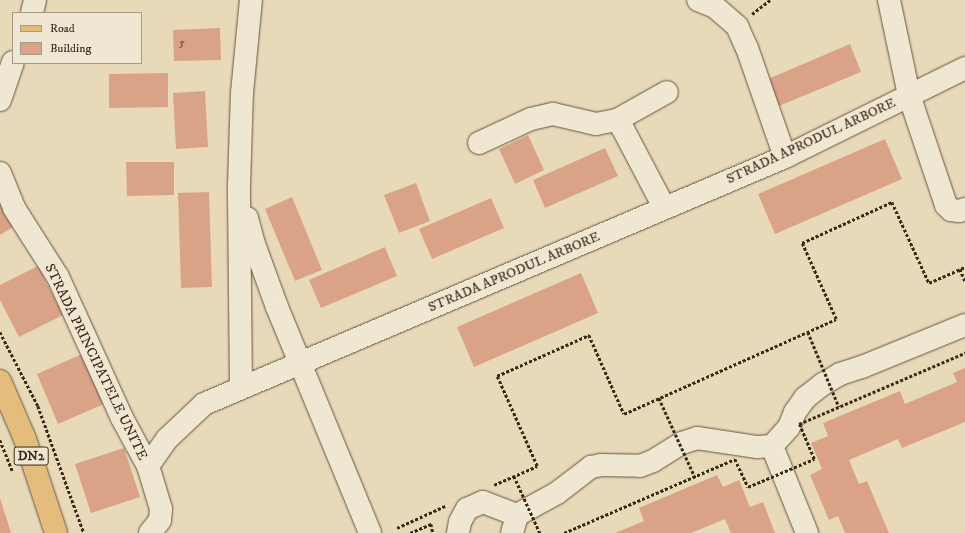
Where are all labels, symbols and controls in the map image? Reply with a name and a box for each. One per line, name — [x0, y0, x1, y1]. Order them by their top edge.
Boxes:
legend — [12, 12, 142, 64]
text: Road — [50, 21, 75, 36]
house number: 5 — [179, 36, 185, 50]
text: Building — [50, 41, 91, 56]
street label: STRADA APRODUL ARBORE — [724, 94, 898, 188]
street label: STRADA APRODUL ARBORE — [426, 228, 602, 316]
street label: STRADA PRINCIPATELE UNITE — [41, 261, 151, 463]
road number: DN2 — [13, 445, 49, 467]

